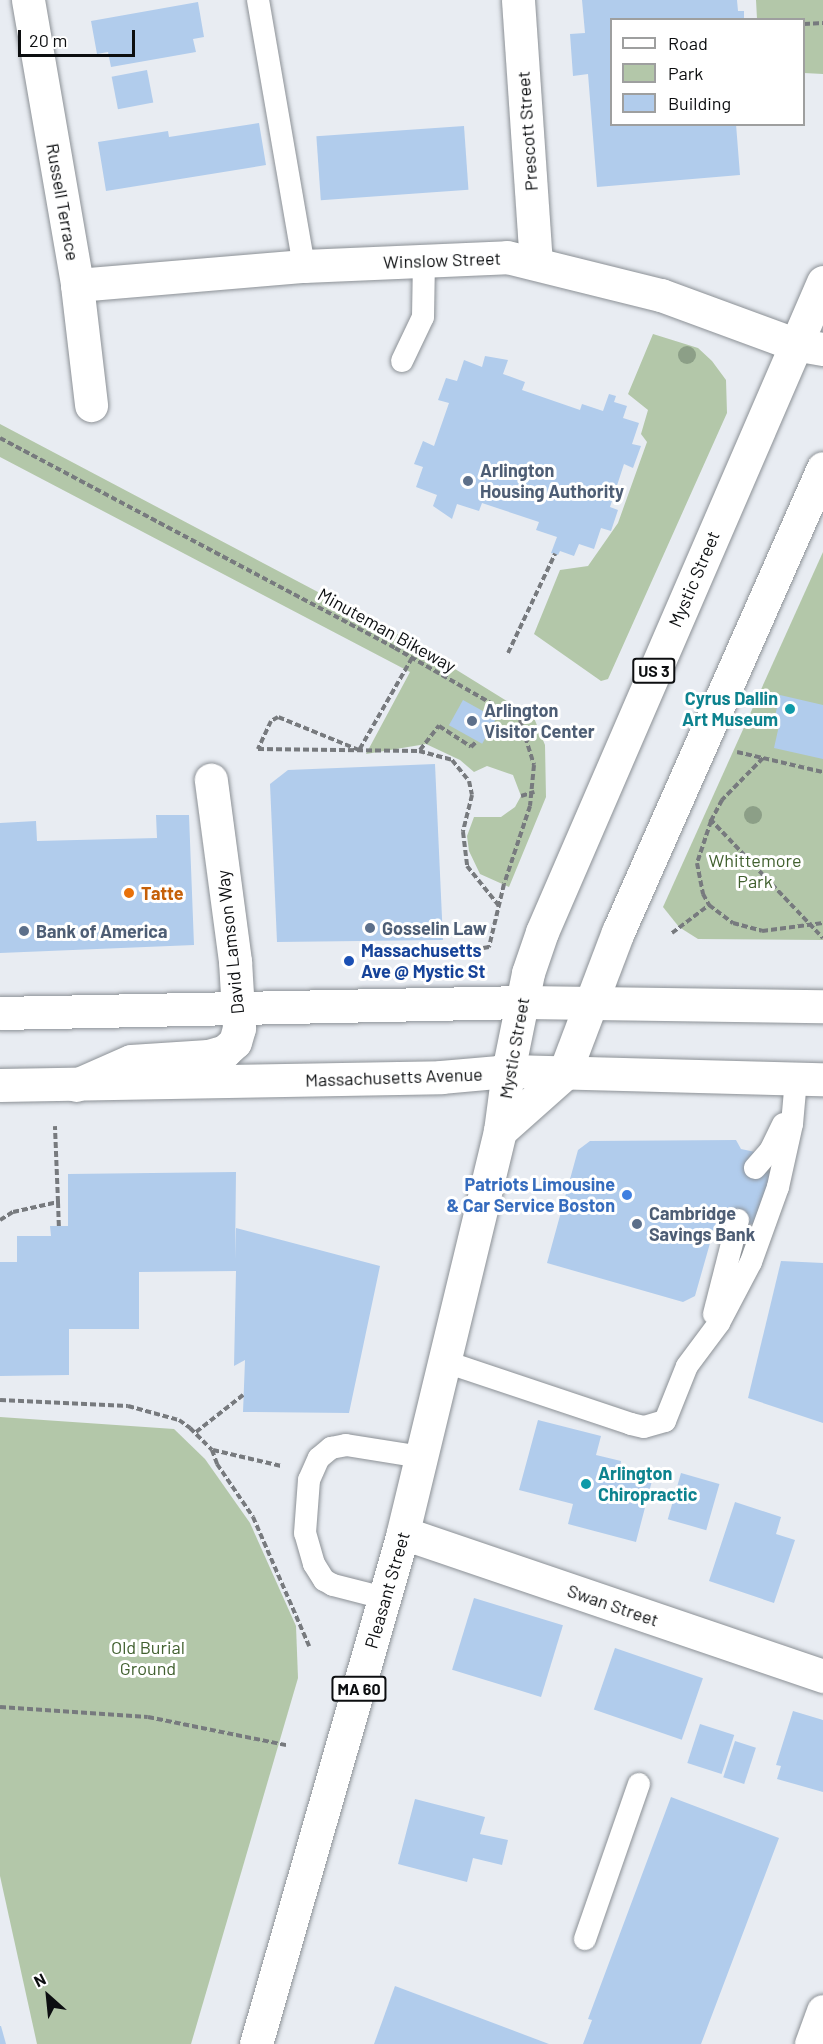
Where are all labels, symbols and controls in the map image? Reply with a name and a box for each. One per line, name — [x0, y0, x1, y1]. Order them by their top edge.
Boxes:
scale bar — [21, 18, 138, 56]
legend — [610, 18, 805, 126]
text: 20 m — [29, 29, 67, 51]
text: Road — [668, 32, 708, 54]
text: Park — [668, 62, 703, 84]
street label: Prescott Street — [512, 70, 542, 192]
text: Building — [668, 92, 731, 114]
street label: Russell Terrace — [42, 142, 84, 262]
street label: Winslow Street — [383, 247, 501, 273]
place label: Arlington Housing Authority — [480, 460, 624, 502]
marker: Arlington Housing Authority — [461, 474, 475, 488]
street label: Mystic Street — [664, 528, 724, 630]
street label: Minuteman Bikeway — [314, 583, 460, 677]
road number: US 3 — [632, 658, 676, 684]
place label: Cyrus Dallin Art Museum — [682, 688, 778, 730]
place label: Arlington Visitor Center — [484, 700, 595, 742]
marker: Cyrus Dallin Art Museum — [783, 702, 797, 716]
marker: Arlington Visitor Center — [465, 714, 479, 728]
park label: Whittemore Park — [708, 850, 802, 892]
street label: David Lamson Way — [212, 869, 248, 1015]
place label: Tatte — [141, 882, 184, 904]
marker: Tatte — [122, 886, 136, 900]
place label: Gosselin Law — [382, 917, 487, 939]
place label: Bank of America — [36, 920, 168, 942]
marker: Gosselin Law — [363, 921, 377, 935]
marker: Bank of America — [17, 924, 31, 938]
place label: Massachusetts Ave @ Mystic St — [361, 940, 485, 982]
marker: Massachusetts Ave @ Mystic St — [342, 954, 356, 968]
street label: Mystic Street — [494, 996, 534, 1100]
street label: Massachusetts Avenue — [305, 1063, 483, 1091]
place label: Patriots Limousine & Car Service Boston — [446, 1174, 615, 1216]
marker: Patriots Limousine & Car Service Boston — [620, 1188, 634, 1202]
place label: Cambridge Savings Bank — [649, 1203, 755, 1246]
marker: Cambridge Savings Bank — [630, 1217, 644, 1231]
place label: Arlington Chiropractic — [598, 1463, 697, 1506]
marker: Arlington Chiropractic — [579, 1477, 593, 1491]
street label: Pleasant Street — [360, 1529, 414, 1651]
street label: Swan Street — [565, 1579, 661, 1631]
park label: Old Burial Ground — [111, 1637, 185, 1680]
road number: MA 60 — [330, 1676, 388, 1702]
north arrow — [18, 1966, 78, 2026]
text: N — [31, 1969, 49, 1990]

